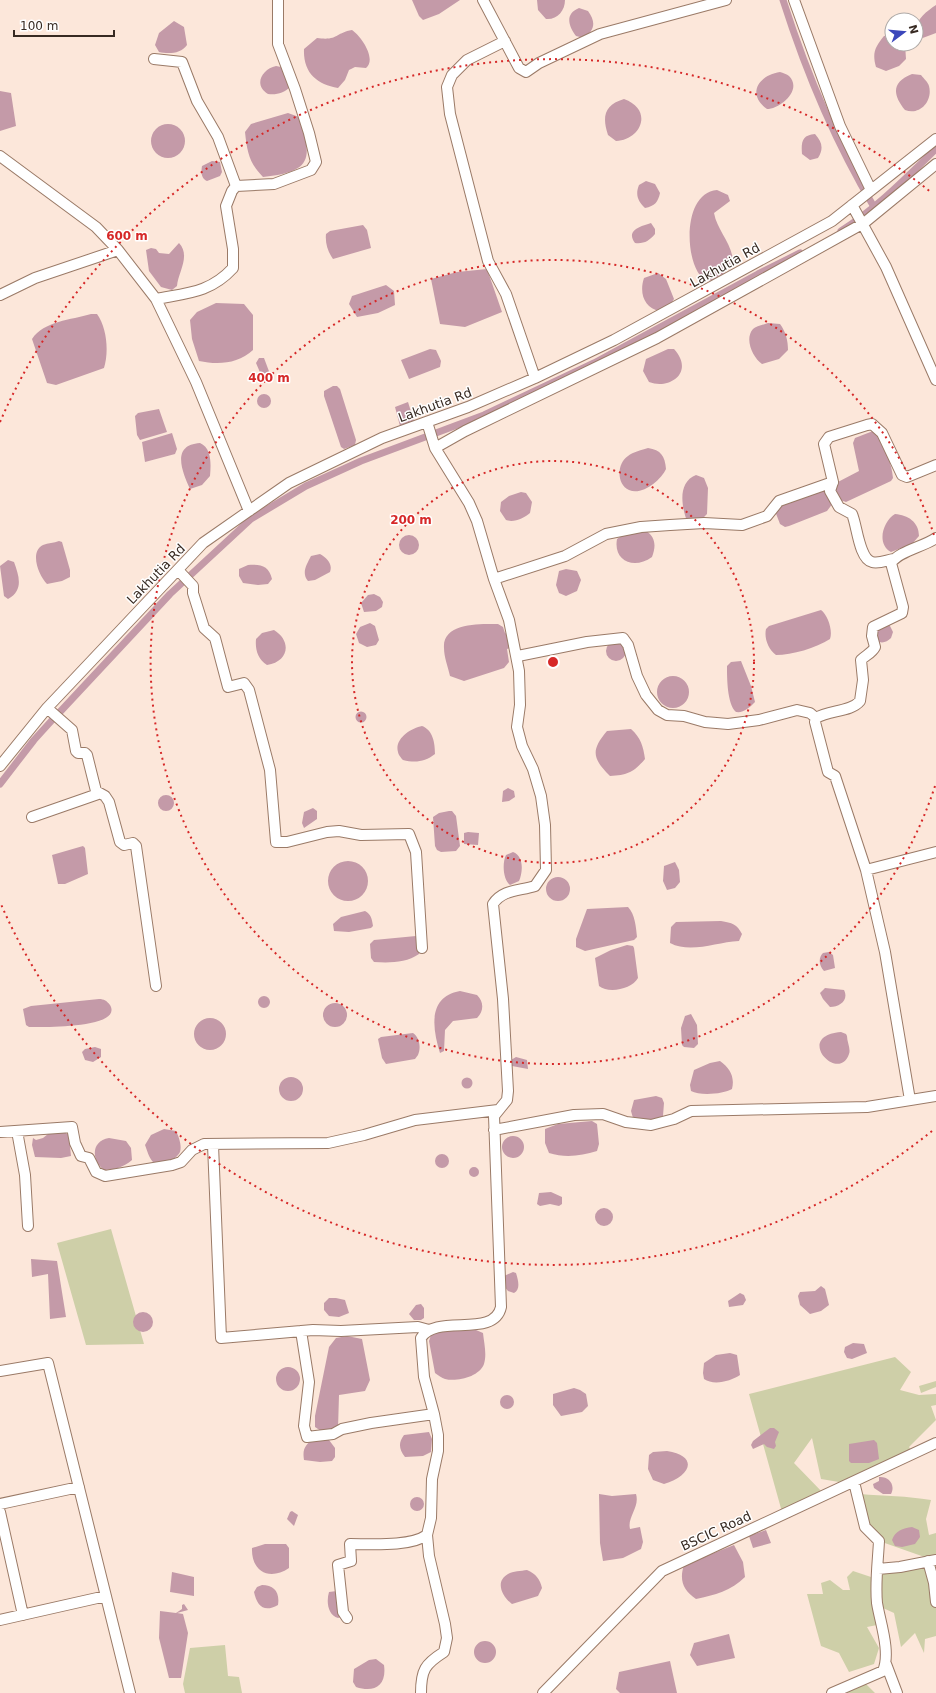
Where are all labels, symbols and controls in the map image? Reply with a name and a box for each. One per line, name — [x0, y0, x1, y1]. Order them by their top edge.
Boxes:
scale bar — [14, 12, 114, 38]
north arrow — [884, 12, 924, 52]
text: 100 m — [20, 19, 58, 33]
text: N — [906, 23, 921, 36]
text: 600 m — [106, 229, 148, 243]
street label: Lakhutia Rd — [688, 240, 762, 290]
text: 400 m — [248, 371, 290, 385]
street label: Lakhutia Rd — [396, 385, 474, 425]
text: 200 m — [390, 513, 432, 527]
street label: Lakhutia Rd — [124, 541, 188, 607]
centre of rings — [546, 655, 560, 669]
street label: BSCIC Road — [679, 1508, 753, 1554]

